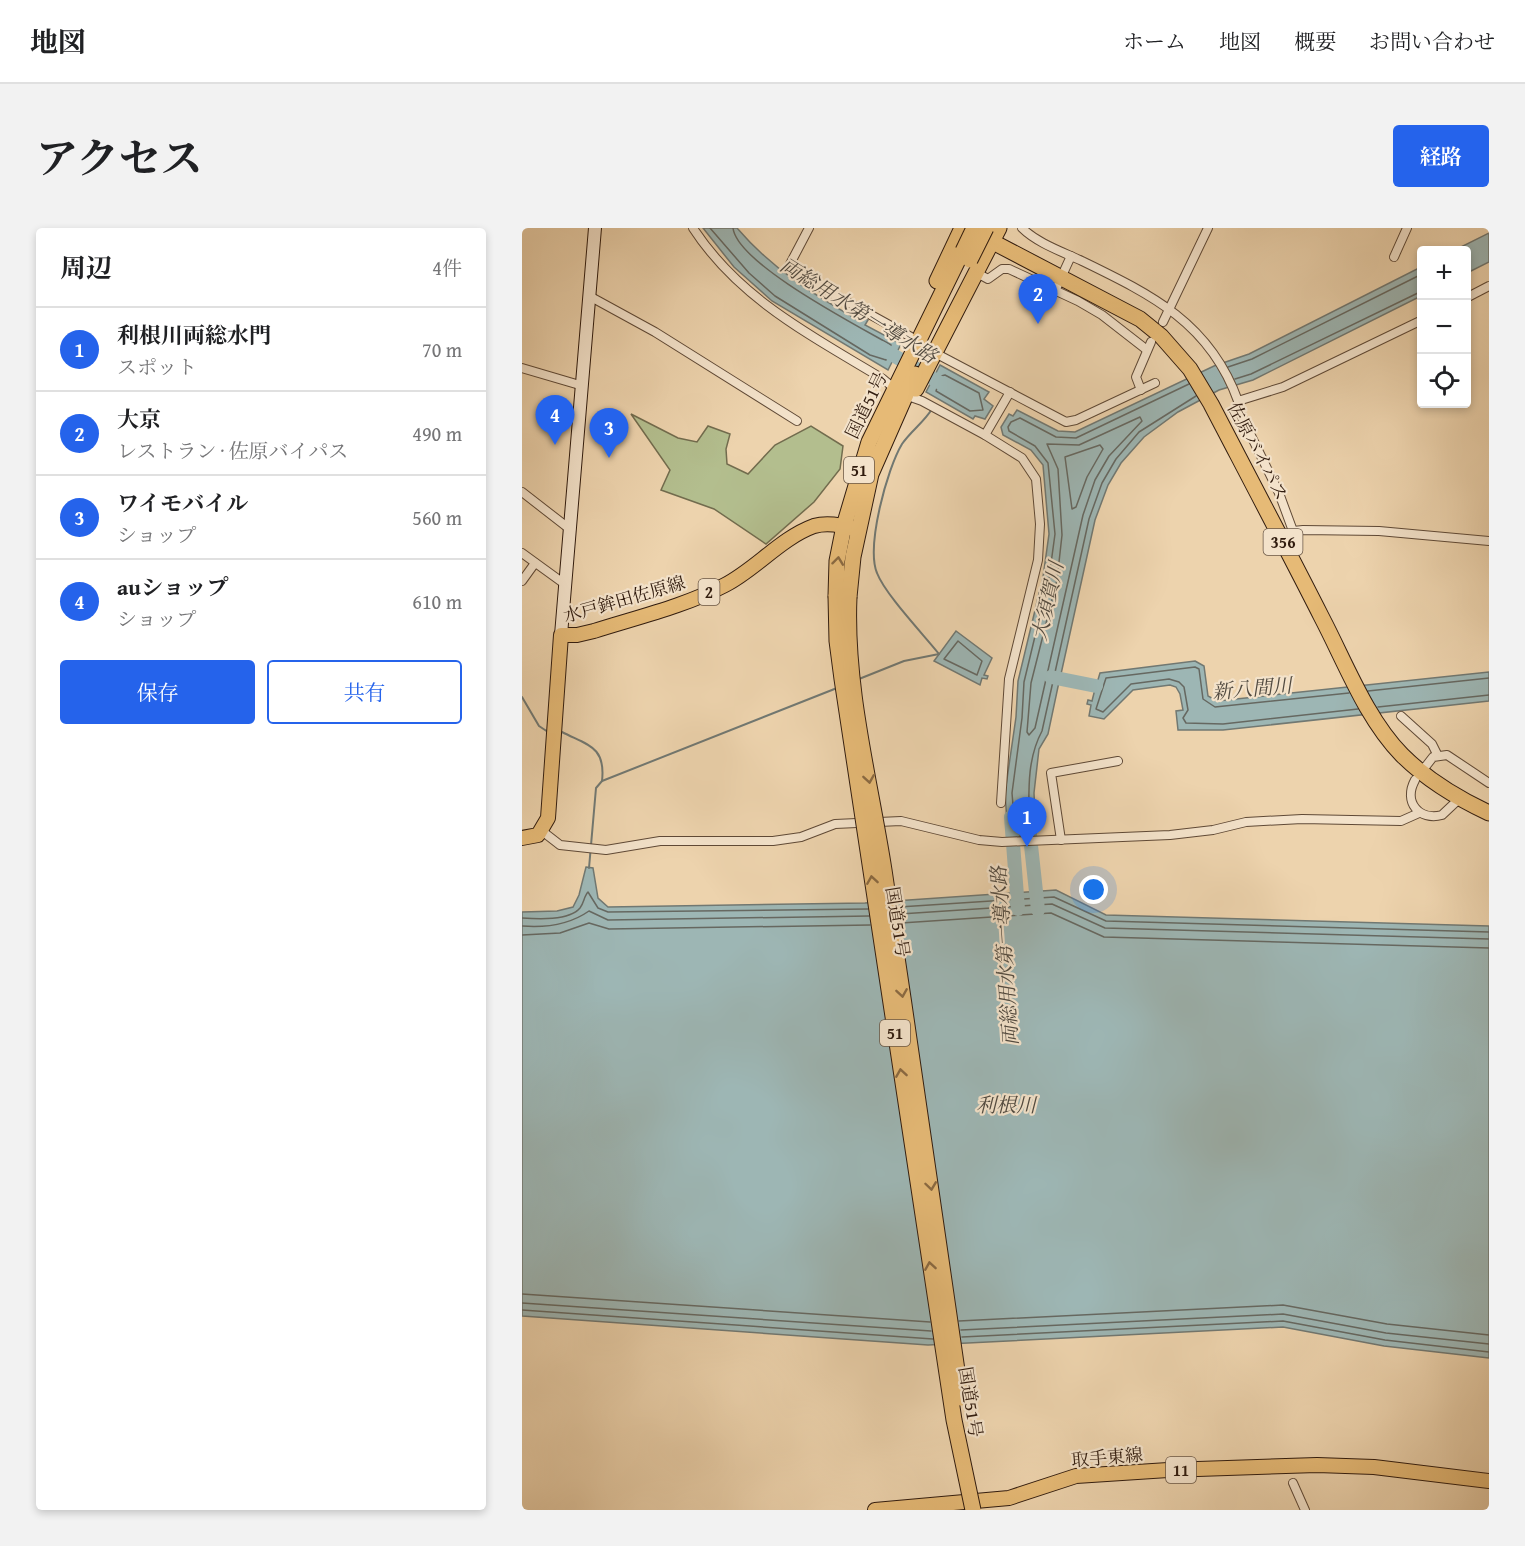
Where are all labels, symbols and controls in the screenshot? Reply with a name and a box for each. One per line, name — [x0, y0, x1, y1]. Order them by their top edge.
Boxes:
text: 地図 — [30, 21, 86, 62]
text: ホーム — [1123, 26, 1186, 57]
text: 地図 — [1219, 26, 1261, 57]
text: 概要 — [1294, 26, 1336, 57]
text: お問い合わせ — [1369, 26, 1495, 57]
button: 経路 — [1393, 125, 1489, 187]
text: アクセス — [36, 127, 203, 188]
map controls — [1417, 246, 1471, 408]
button: + — [1417, 246, 1471, 300]
text: 周辺 — [60, 248, 112, 287]
water label: 両総用水第一導水路 — [775, 250, 945, 371]
text: 4件 — [432, 253, 462, 282]
pin: 2 — [1018, 274, 1058, 324]
button: − — [1417, 300, 1471, 354]
text: 利根川両総水門 — [117, 319, 271, 351]
text: 1 — [74, 335, 85, 364]
text: 70 m — [422, 335, 462, 364]
text: スポット — [117, 352, 197, 381]
button: locate — [1417, 354, 1471, 408]
street label: 国道51号 — [838, 367, 894, 443]
pin: 4 — [536, 396, 574, 445]
street label: 佐原バイパス — [1221, 397, 1295, 505]
text: 大京 — [117, 403, 161, 435]
pin: 3 — [590, 408, 628, 458]
text: 2 — [74, 419, 85, 448]
text: 490 m — [412, 419, 462, 448]
text: レストラン · 佐原バイパス — [117, 436, 348, 465]
road number: 51 — [844, 457, 874, 483]
text: ワイモバイル — [117, 487, 248, 519]
text: 3 — [74, 503, 85, 532]
text: 560 m — [412, 503, 462, 532]
text: ショップ — [117, 520, 197, 549]
road number: 356 — [1264, 529, 1302, 555]
one-way arrow — [831, 556, 844, 565]
water label: 大須賀川 — [1024, 557, 1071, 643]
street label: 水戸鉾田佐原線 — [560, 569, 688, 629]
text: auショップ — [117, 571, 228, 603]
road number: 2 — [698, 579, 720, 605]
text: 4 — [74, 587, 85, 616]
text: 610 m — [412, 587, 462, 616]
text: ショップ — [117, 604, 197, 633]
button: 保存 — [60, 660, 255, 724]
button: 共有 — [267, 660, 462, 724]
water label: 新八間川 — [1211, 670, 1295, 706]
one-way arrow — [862, 774, 875, 784]
pin: 1 — [1008, 798, 1046, 847]
water label: 両総用水第一導水路 — [983, 863, 1025, 1047]
your location — [1079, 875, 1108, 904]
one-way arrow — [866, 876, 878, 885]
street label: 国道51号 — [879, 885, 917, 959]
one-way arrow — [896, 988, 908, 998]
road number: 51 — [880, 1020, 910, 1046]
one-way arrow — [895, 1069, 907, 1078]
water label: 利根川 — [976, 1090, 1038, 1119]
one-way arrow — [925, 1181, 937, 1190]
one-way arrow — [925, 1261, 937, 1271]
street label: 国道51号 — [952, 1365, 990, 1439]
street label: 取手東線 — [1070, 1440, 1144, 1474]
road number: 11 — [1166, 1457, 1196, 1483]

